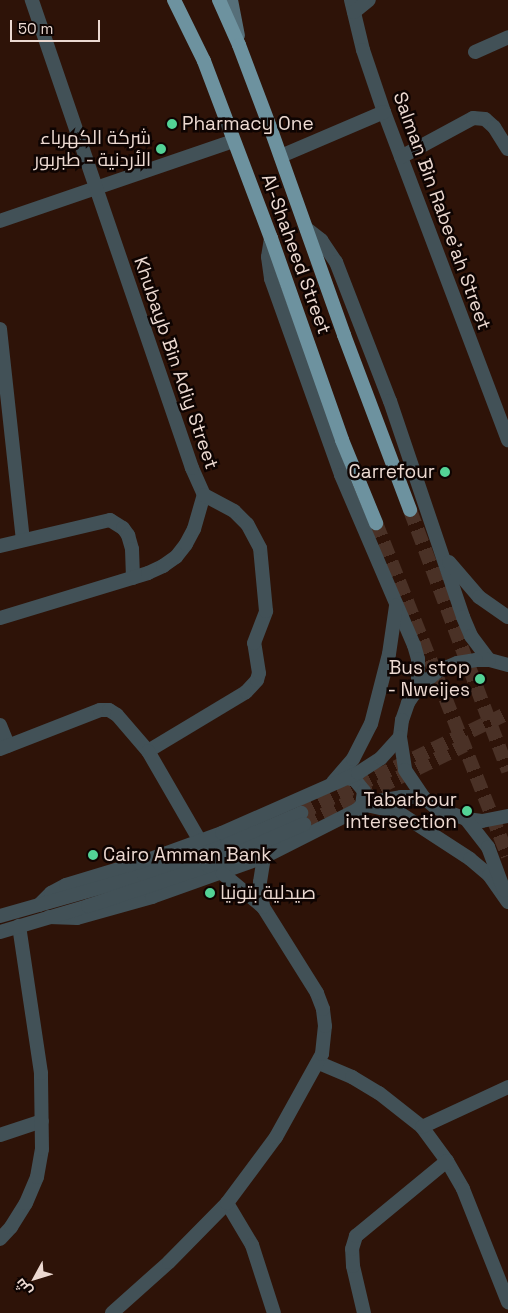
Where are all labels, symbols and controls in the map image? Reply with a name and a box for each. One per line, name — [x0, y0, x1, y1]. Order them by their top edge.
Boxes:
scale bar — [12, 10, 102, 42]
text: 50 m — [18, 19, 53, 38]
street label: Salman Bin Rabee'ah Street — [388, 89, 496, 333]
place label: Pharmacy One — [182, 113, 314, 135]
marker: Pharmacy One — [166, 118, 178, 130]
place label: شركة الكهرباء الأردنية - طبربور — [33, 127, 151, 171]
marker: شركة الكهرباء الأردنية - طبربور — [155, 143, 167, 155]
street label: Al-Shaheed Street — [256, 171, 336, 337]
street label: Khubayb Bin Adiy Street — [129, 254, 223, 472]
place label: Carrefour — [349, 461, 435, 483]
marker: Carrefour — [439, 466, 451, 478]
place label: Bus stop - Nweijes — [387, 657, 470, 701]
marker: Bus stop - Nweijes — [474, 673, 486, 685]
place label: Tabarbour intersection — [345, 789, 457, 833]
marker: Tabarbour intersection — [461, 805, 473, 817]
place label: Cairo Amman Bank — [103, 844, 272, 866]
marker: Cairo Amman Bank — [87, 849, 99, 861]
place label: صيدلية بتونيا — [220, 882, 316, 904]
marker: صيدلية بتونيا — [204, 887, 216, 899]
north arrow — [10, 1253, 60, 1303]
text: ش — [11, 1275, 36, 1300]

